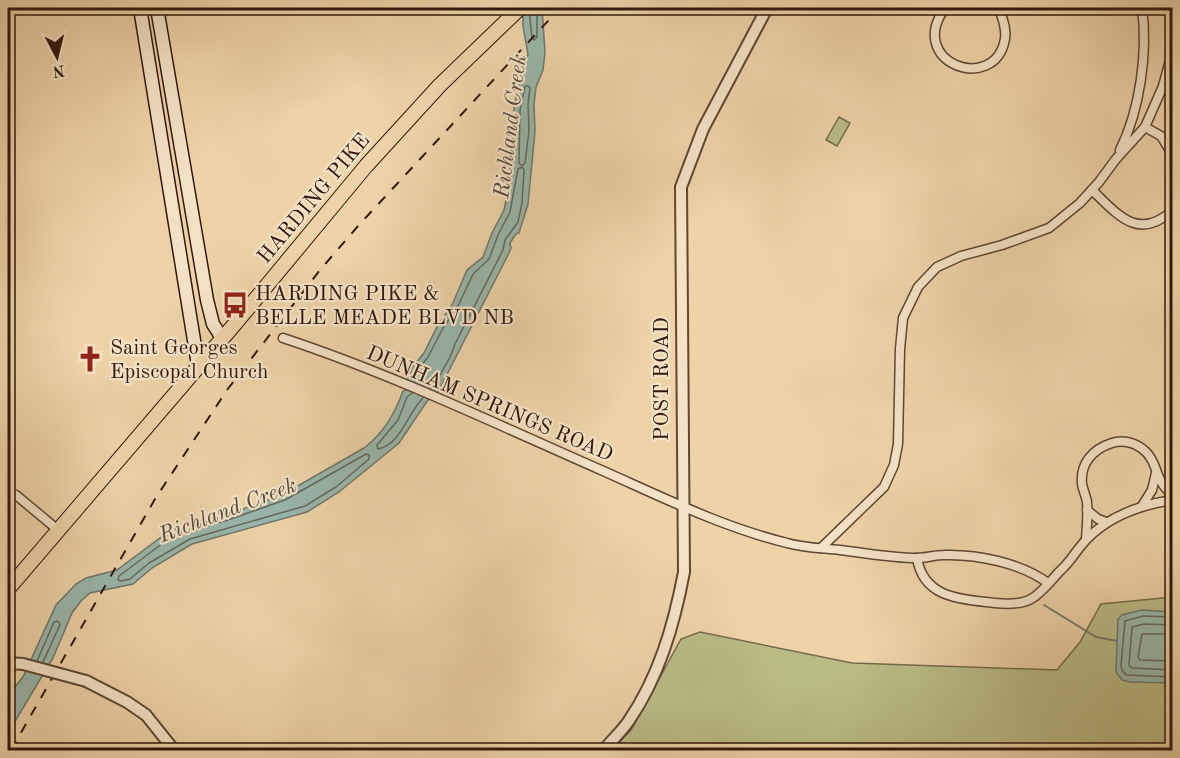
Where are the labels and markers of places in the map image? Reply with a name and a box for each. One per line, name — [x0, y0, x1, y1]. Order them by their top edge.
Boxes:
place label: HARDING PIKE & BELLE MEADE BLVD NB — [255, 284, 514, 329]
bus stop icon: HARDING PIKE & BELLE MEADE BLVD NB — [220, 290, 250, 320]
place label: Saint Georges Episcopal Church — [110, 338, 268, 383]
church icon: Saint Georges Episcopal Church — [75, 344, 105, 374]

